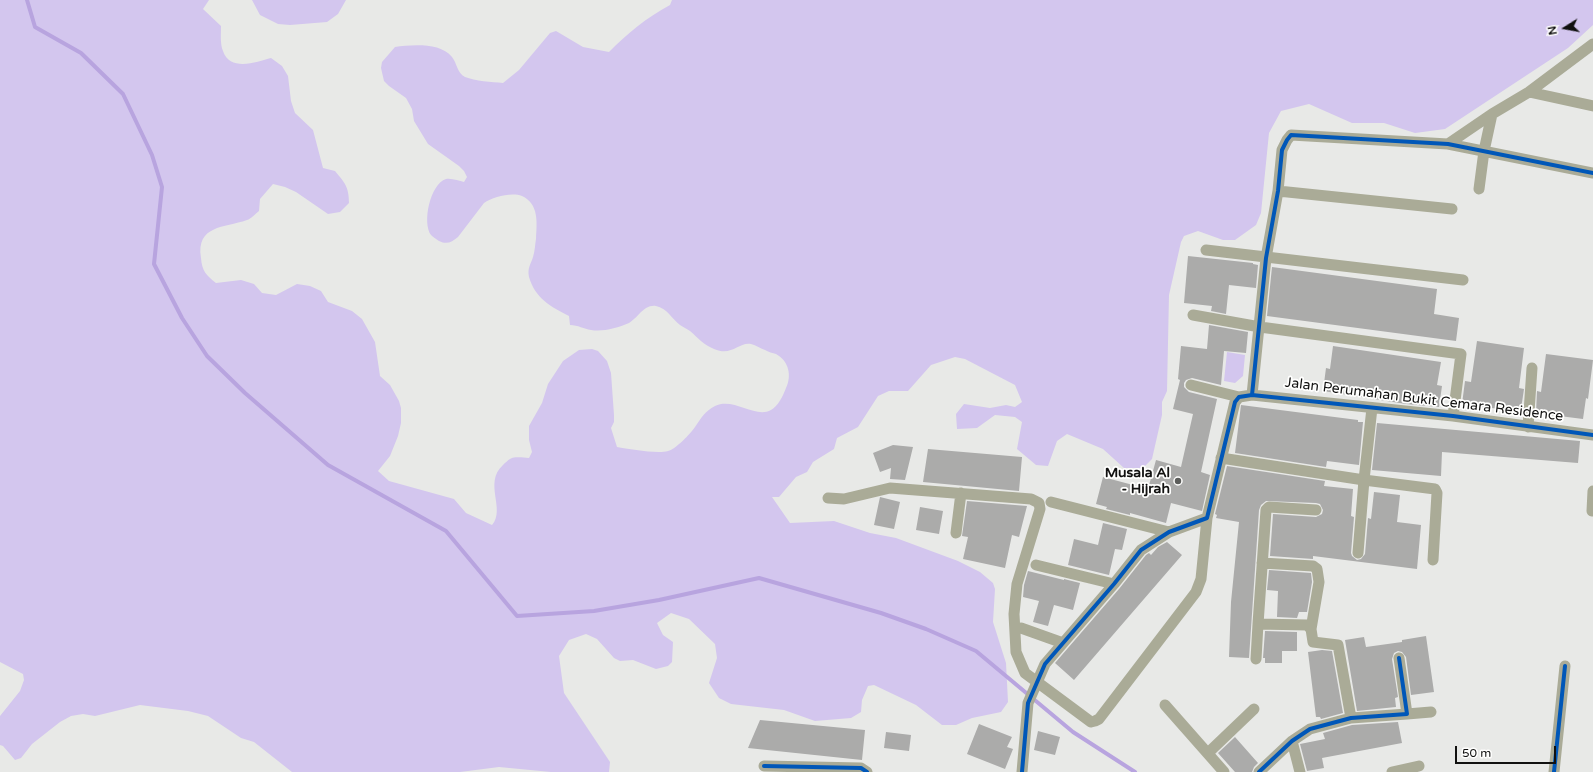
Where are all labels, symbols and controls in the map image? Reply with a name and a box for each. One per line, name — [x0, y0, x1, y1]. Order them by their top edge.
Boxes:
north arrow — [1545, 8, 1585, 48]
text: N — [1546, 25, 1560, 36]
street label: Jalan Perumahan Bukit Cemara Residence — [1284, 375, 1564, 425]
place label: Musala Al - Hijrah — [1105, 465, 1170, 498]
marker: Musala Al - Hijrah — [1173, 476, 1183, 486]
scale bar — [1457, 738, 1558, 764]
text: 50 m — [1462, 746, 1491, 760]

